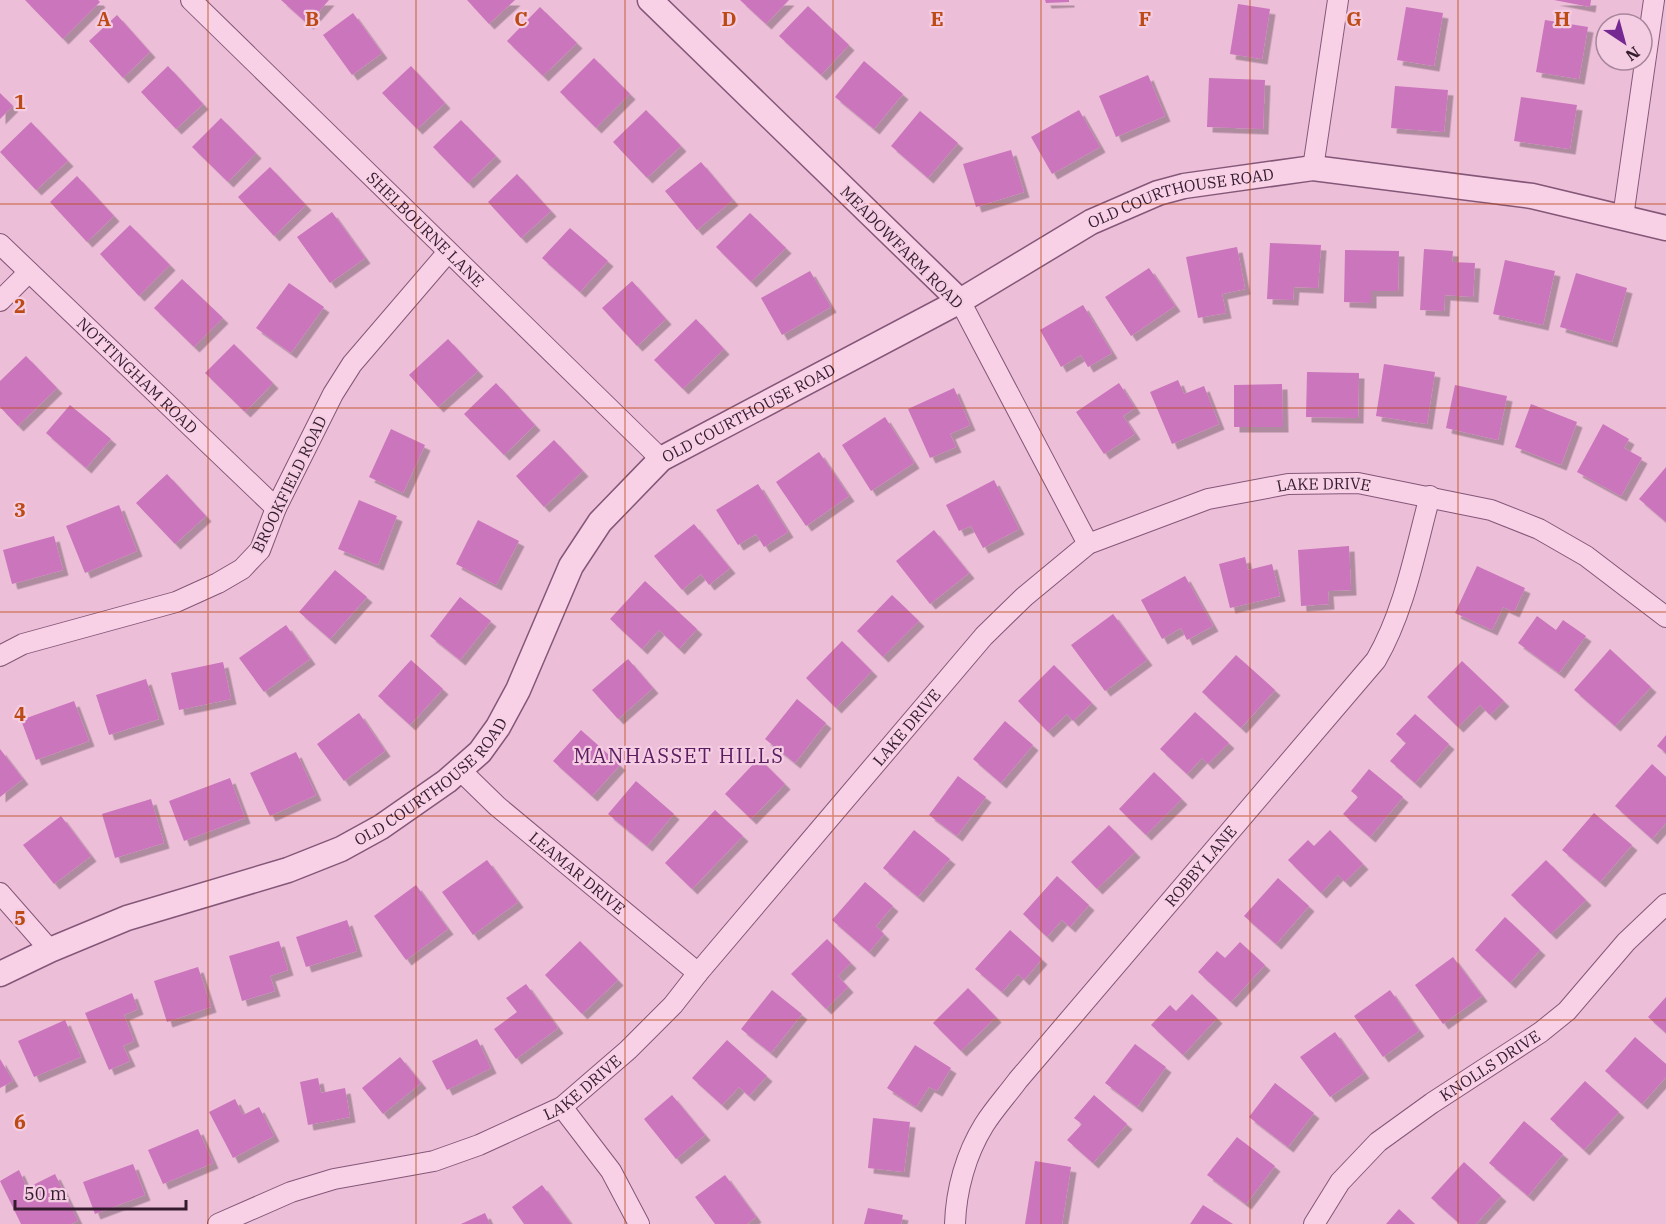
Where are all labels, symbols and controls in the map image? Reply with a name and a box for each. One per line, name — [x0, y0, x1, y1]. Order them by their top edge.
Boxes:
text: A — [97, 5, 111, 32]
text: B — [305, 5, 319, 32]
text: C — [514, 5, 528, 32]
text: D — [721, 5, 737, 32]
text: E — [930, 5, 944, 32]
text: F — [1139, 5, 1151, 32]
text: G — [1346, 5, 1362, 32]
text: H — [1554, 5, 1570, 32]
north arrow — [1594, 12, 1654, 72]
text: N — [1622, 42, 1644, 66]
text: 1 — [14, 88, 26, 115]
street label: OLD COURTHOUSE ROAD — [1084, 164, 1275, 232]
street label: SHELBOURNE LANE — [363, 167, 489, 291]
street label: MEADOWFARM ROAD — [836, 181, 968, 313]
text: 2 — [14, 292, 26, 319]
street label: NOTTINGHAM ROAD — [73, 313, 202, 438]
street label: OLD COURTHOUSE ROAD — [658, 359, 839, 467]
street label: BROOKFIELD ROAD — [247, 412, 331, 556]
street label: LAKE DRIVE — [1275, 473, 1373, 496]
text: 3 — [14, 496, 26, 523]
street label: LAKE DRIVE — [868, 685, 945, 770]
text: 4 — [14, 700, 26, 727]
street label: OLD COURTHOUSE ROAD — [351, 714, 511, 850]
district label: MANHASSET HILLS — [574, 742, 784, 769]
street label: ROBBY LANE — [1160, 821, 1241, 911]
street label: LEAMAR DRIVE — [525, 827, 629, 918]
text: 5 — [14, 904, 26, 931]
street label: KNOLLS DRIVE — [1436, 1025, 1544, 1105]
street label: LAKE DRIVE — [540, 1050, 625, 1124]
text: 6 — [14, 1108, 26, 1135]
scale bar — [15, 1173, 186, 1211]
text: 50 m — [24, 1182, 67, 1205]

